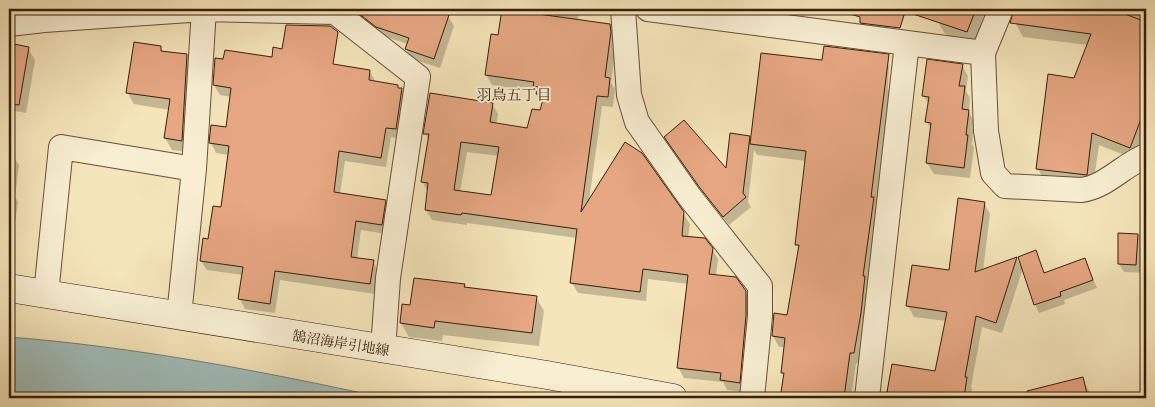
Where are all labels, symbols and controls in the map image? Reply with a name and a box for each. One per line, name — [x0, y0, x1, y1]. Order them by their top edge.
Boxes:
district label: 羽鳥五丁目 — [476, 85, 552, 104]
street label: 鵠沼海岸引地線 — [291, 326, 391, 360]

